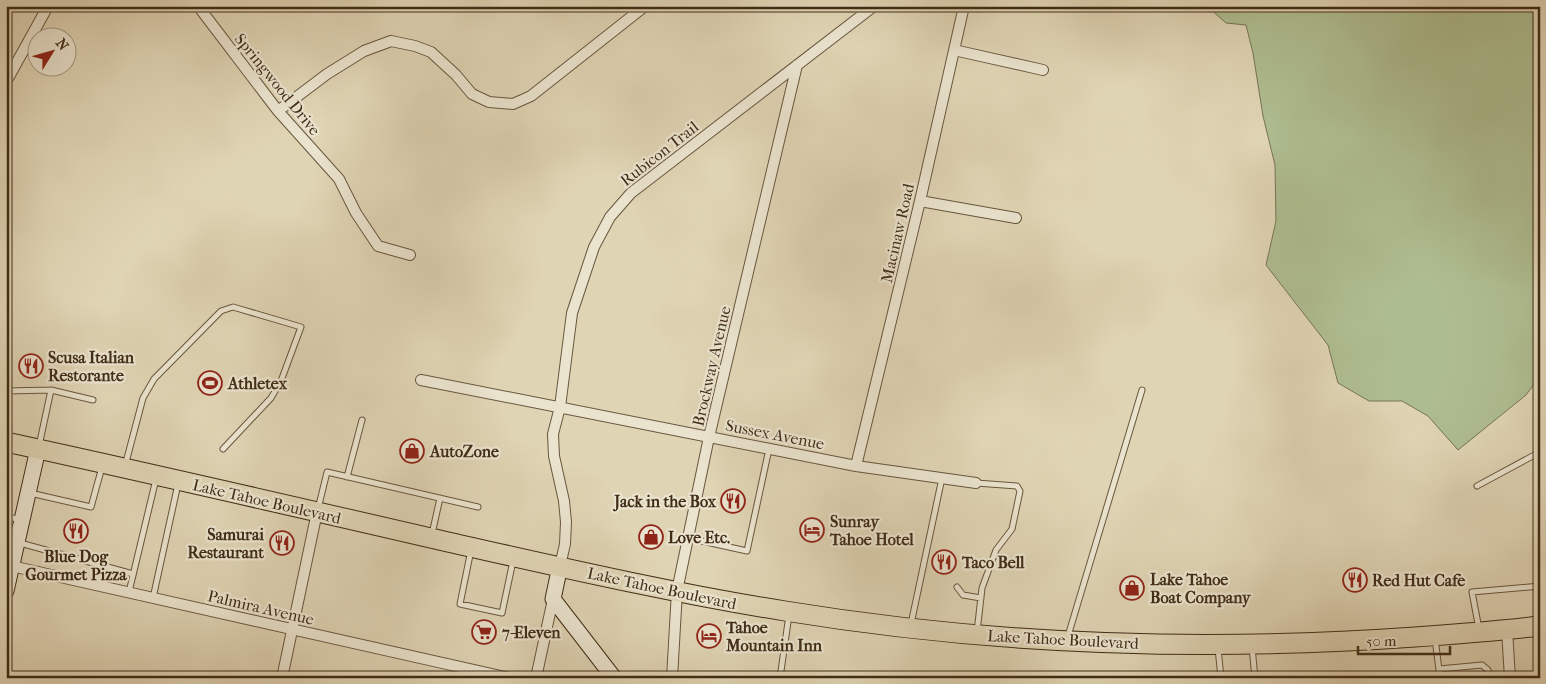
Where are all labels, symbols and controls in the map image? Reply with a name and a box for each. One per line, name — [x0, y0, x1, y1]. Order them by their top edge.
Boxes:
north arrow — [28, 28, 78, 78]
street label: Springwood Drive — [231, 30, 325, 139]
text: N — [52, 35, 72, 54]
street label: Rubicon Trail — [616, 117, 703, 190]
street label: Macinaw Road — [877, 181, 918, 285]
street label: Brockway Avenue — [688, 304, 735, 428]
place label: Scusa Italian Restorante — [48, 348, 135, 385]
restaurant icon: Scusa Italian Restorante — [18, 353, 44, 379]
sports icon: Athletex — [197, 370, 223, 396]
place label: Athletex — [227, 374, 288, 393]
street label: Sussex Avenue — [724, 416, 826, 453]
shop icon: AutoZone — [399, 438, 425, 464]
place label: AutoZone — [429, 442, 499, 461]
street label: Lake Tahoe Boulevard — [191, 475, 343, 528]
restaurant icon: Jack in the Box — [720, 488, 746, 514]
place label: Jack in the Box — [612, 492, 717, 512]
place label: Sunray Tahoe Hotel — [829, 512, 914, 549]
hotel icon: Sunray Tahoe Hotel — [799, 517, 825, 543]
restaurant icon: Blue Dog Gourmet Pizza — [63, 518, 89, 544]
shop icon: Love Etc. — [638, 524, 664, 550]
place label: Samurai Restaurant — [188, 525, 264, 562]
place label: Love Etc. — [668, 528, 730, 547]
restaurant icon: Samurai Restaurant — [269, 530, 295, 556]
place label: Blue Dog Gourmet Pizza — [25, 547, 127, 584]
restaurant icon: Taco Bell — [931, 549, 957, 575]
place label: Taco Bell — [961, 553, 1025, 572]
street label: Lake Tahoe Boulevard — [586, 563, 738, 614]
restaurant icon: Red Hut Cafe — [1342, 567, 1368, 593]
place label: Lake Tahoe Boat Company — [1150, 570, 1252, 608]
place label: Red Hut Cafe — [1372, 571, 1465, 590]
shop icon: Lake Tahoe Boat Company — [1119, 575, 1145, 601]
street label: Palmira Avenue — [206, 586, 316, 629]
place label: Tahoe Mountain Inn — [725, 618, 823, 655]
supermarket icon: 7-Eleven — [471, 619, 497, 645]
place label: 7-Eleven — [501, 623, 561, 642]
hotel icon: Tahoe Mountain Inn — [696, 623, 722, 649]
scale bar — [1358, 624, 1451, 656]
street label: Lake Tahoe Boulevard — [987, 626, 1139, 653]
text: 50 m — [1366, 632, 1397, 650]

